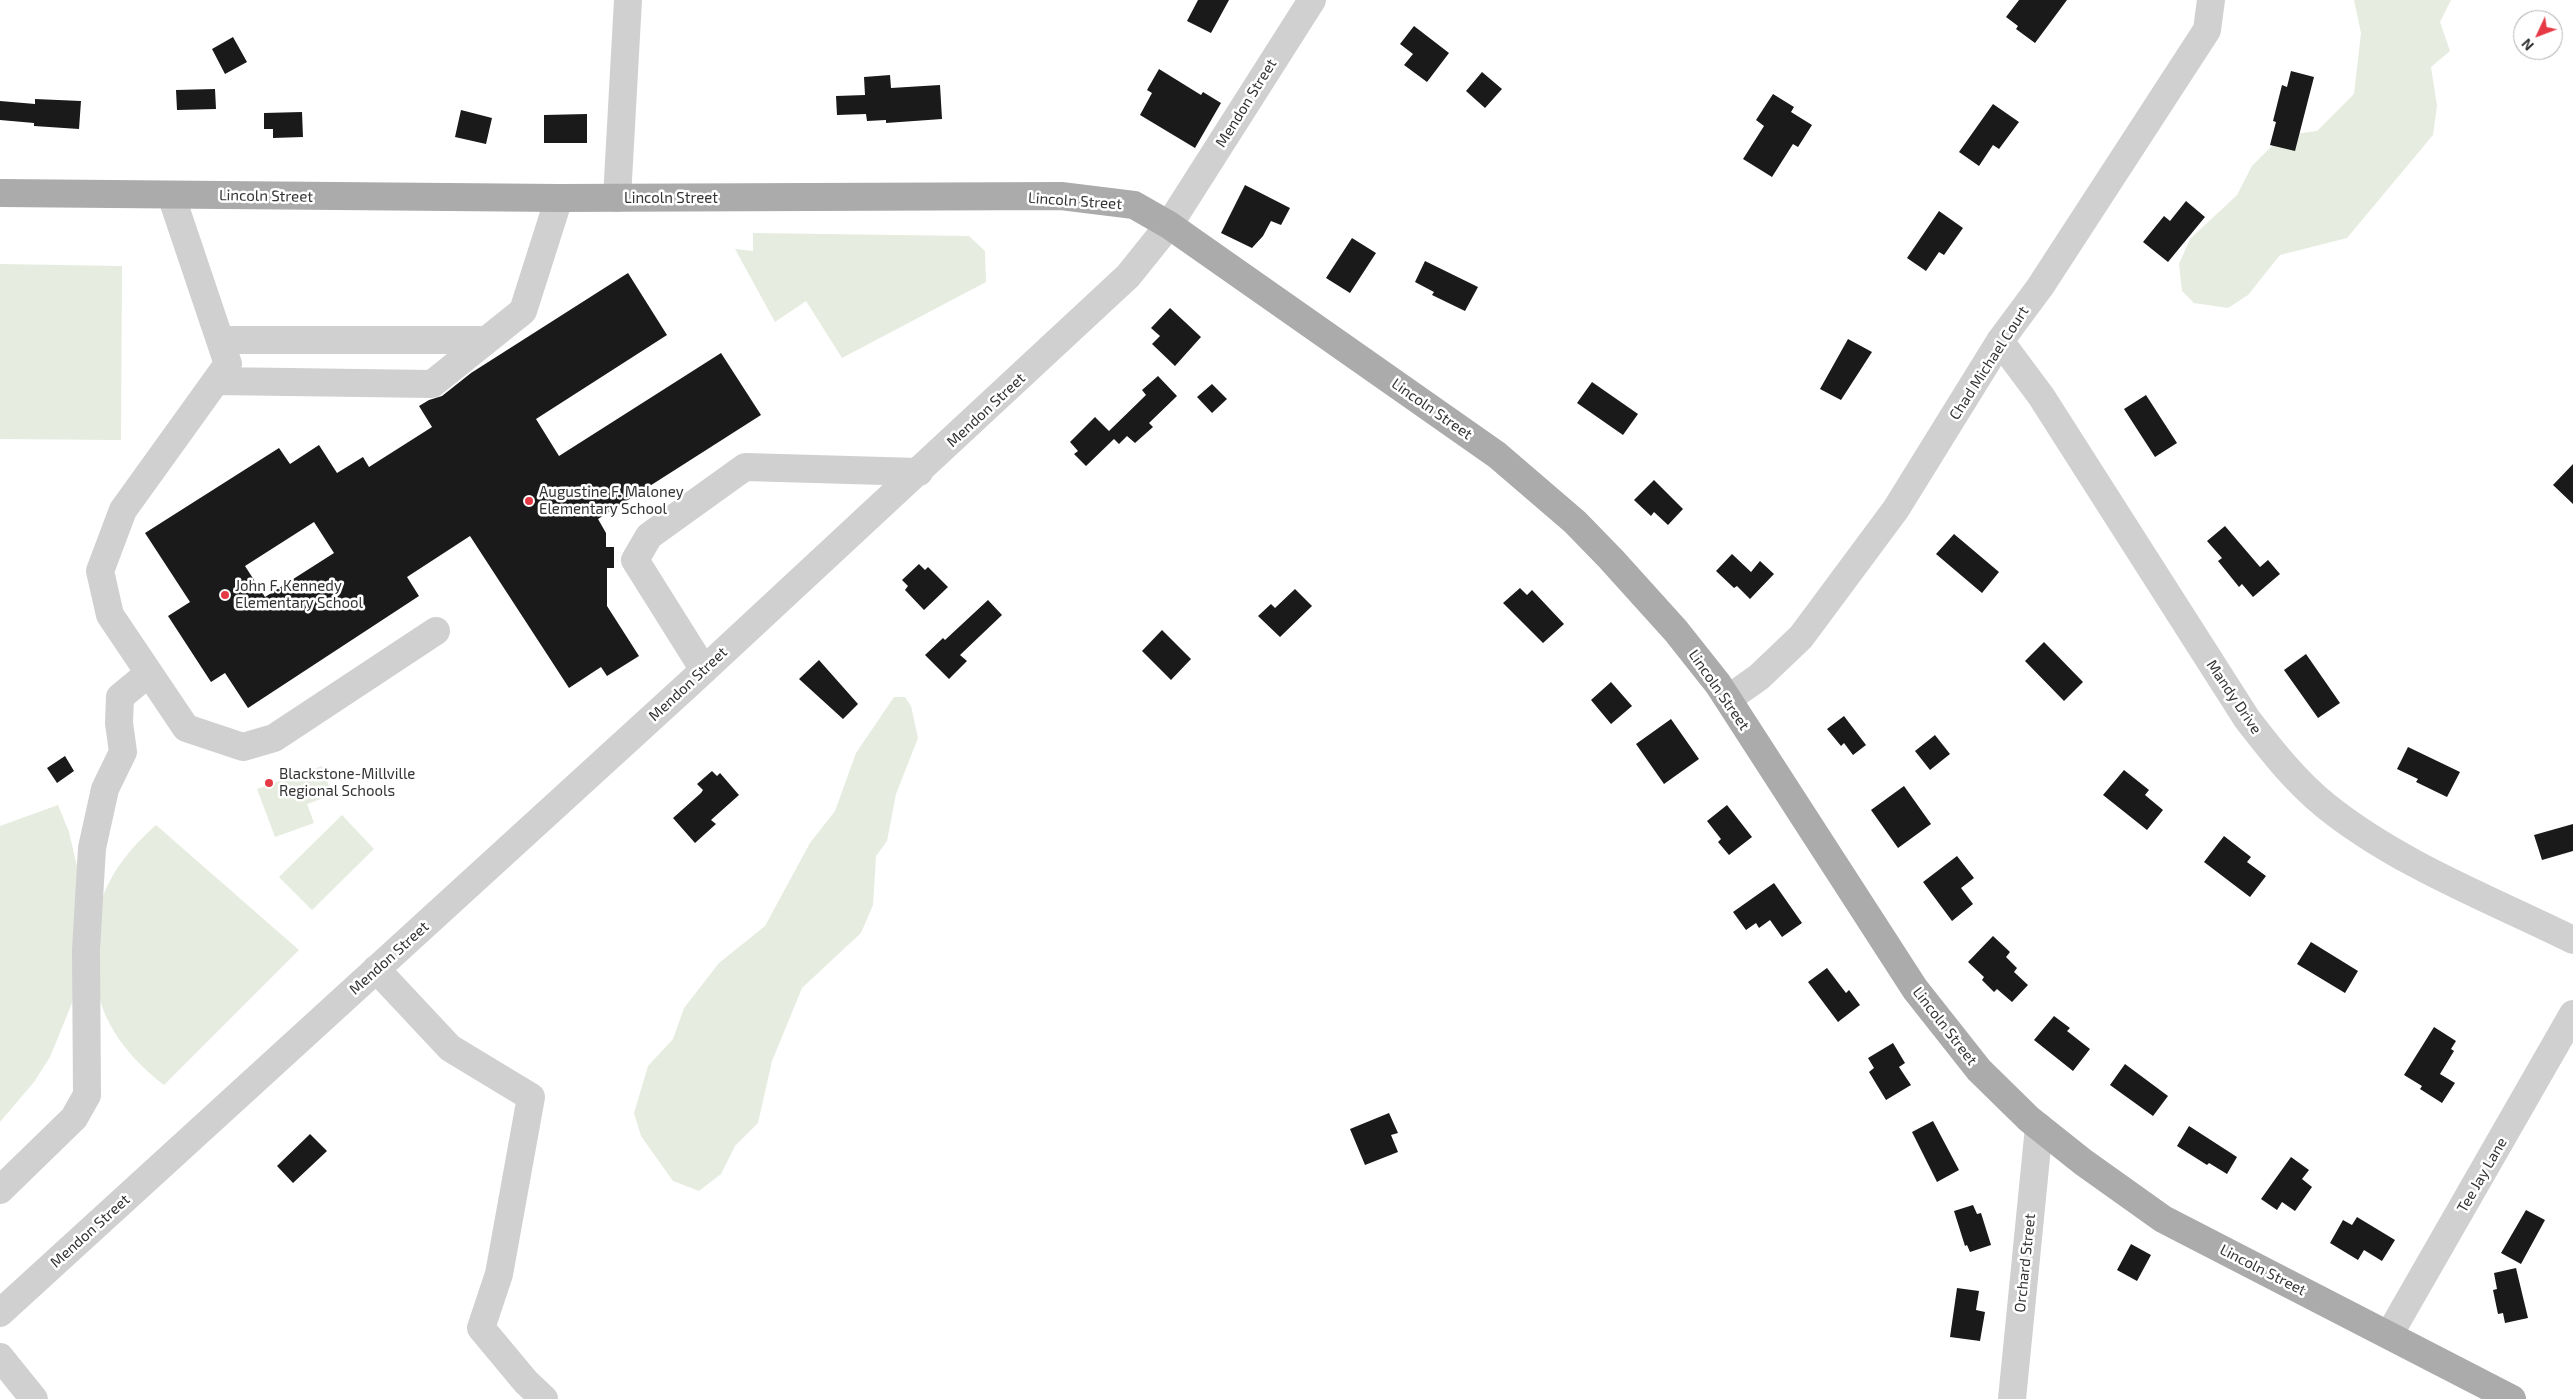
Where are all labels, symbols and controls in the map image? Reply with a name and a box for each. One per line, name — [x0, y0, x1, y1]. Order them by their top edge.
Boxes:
north arrow — [2513, 10, 2563, 60]
text: N — [2518, 35, 2537, 54]
street label: Mendon Street — [1212, 55, 1280, 151]
street label: Lincoln Street — [219, 186, 313, 206]
street label: Lincoln Street — [624, 189, 718, 207]
street label: Lincoln Street — [1027, 189, 1123, 213]
street label: Chad Michael Court — [1946, 303, 2032, 423]
street label: Mendon Street — [943, 369, 1029, 451]
street label: Lincoln Street — [1388, 375, 1476, 443]
place label: Augustine F. Maloney Elementary School — [539, 483, 684, 518]
marker: Augustine F. Maloney Elementary School — [523, 495, 535, 507]
place label: John F. Kennedy Elementary School — [235, 577, 363, 612]
marker: John F. Kennedy Elementary School — [219, 589, 231, 601]
street label: Mendon Street — [645, 643, 731, 725]
street label: Lincoln Street — [1685, 646, 1753, 734]
street label: Mandy Drive — [2203, 656, 2265, 738]
place label: Blackstone-Millville Regional Schools — [279, 765, 415, 800]
marker: Blackstone-Millville Regional Schools — [263, 777, 275, 789]
street label: Mendon Street — [346, 918, 432, 998]
street label: Lincoln Street — [1909, 983, 1981, 1069]
street label: Tee Jay Lane — [2453, 1134, 2511, 1216]
street label: Mendon Street — [47, 1191, 133, 1271]
street label: Orchard Street — [2011, 1213, 2039, 1313]
street label: Lincoln Street — [2217, 1241, 2309, 1299]

